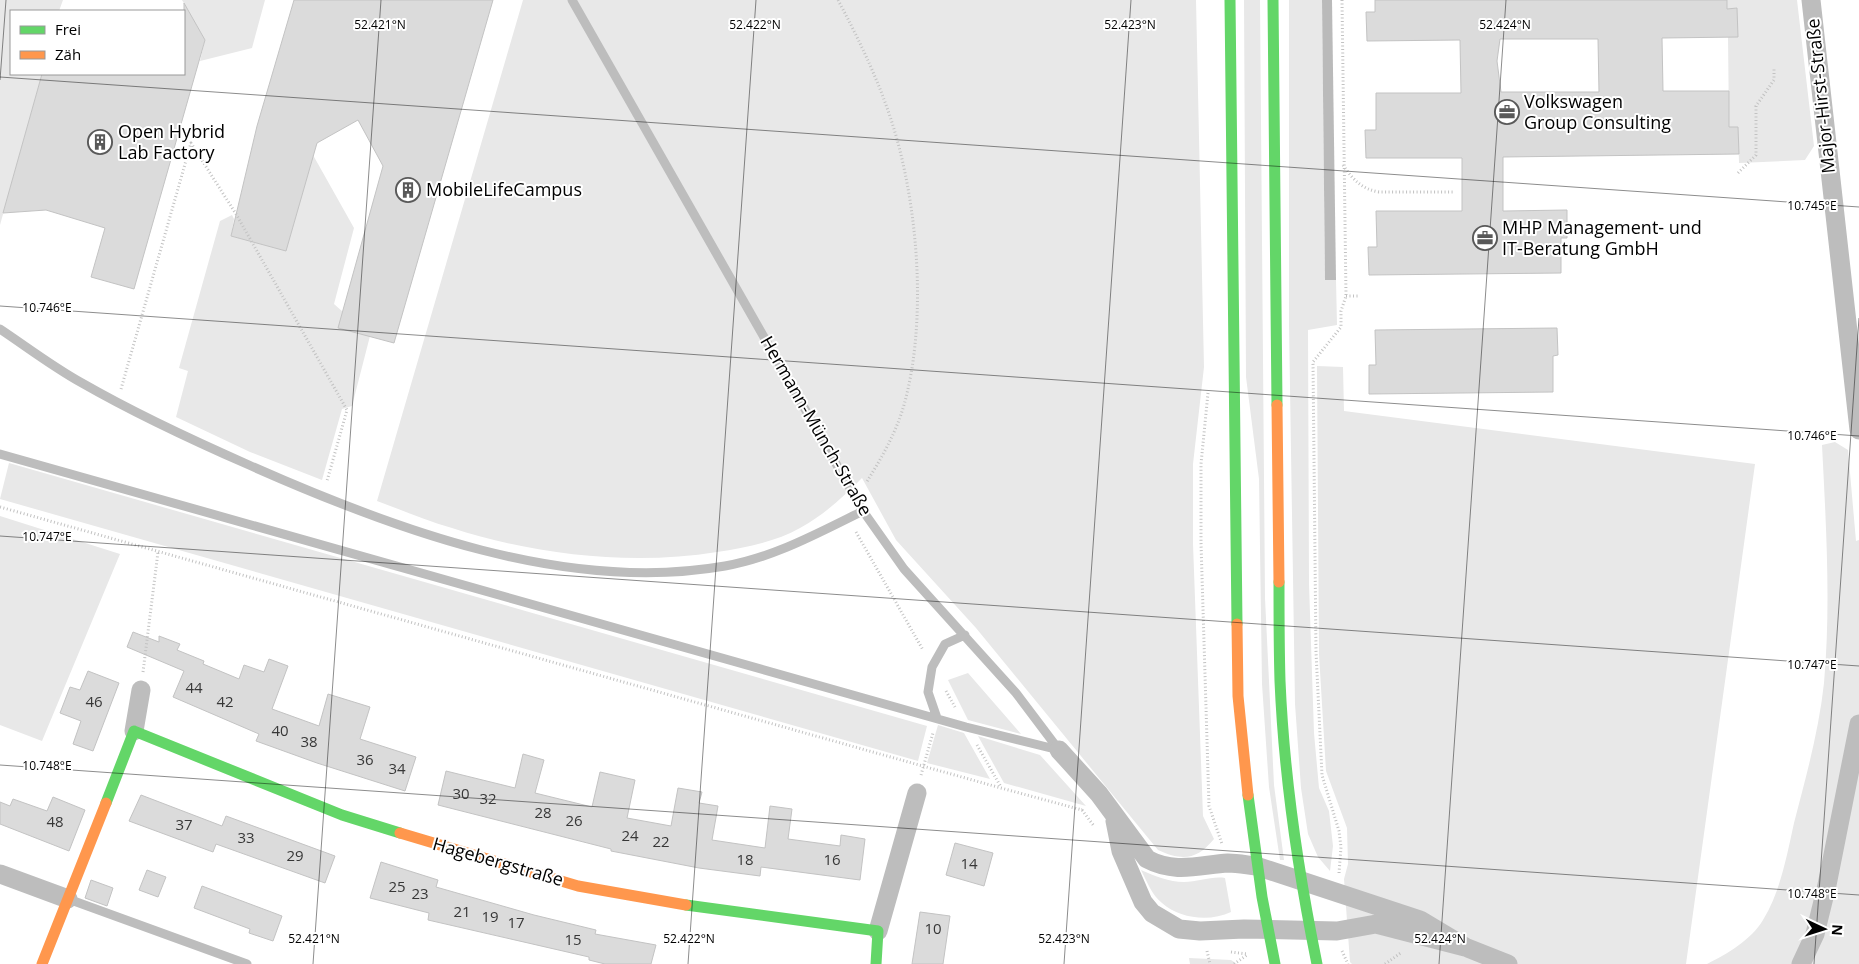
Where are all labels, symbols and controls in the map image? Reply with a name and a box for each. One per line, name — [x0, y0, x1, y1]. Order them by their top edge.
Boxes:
legend — [10, 10, 185, 75]
text: 52.421°N — [354, 16, 406, 33]
text: 52.422°N — [729, 16, 781, 33]
text: 52.423°N — [1104, 16, 1156, 33]
text: 52.424°N — [1479, 16, 1531, 33]
street label: Major-Hirst-Straße — [1800, 17, 1840, 175]
text: Frei — [55, 19, 81, 39]
text: Zäh — [55, 44, 81, 64]
place label: Volkswagen Group Consulting — [1524, 89, 1671, 134]
office icon: Volkswagen Group Consulting — [1494, 99, 1520, 125]
place label: Open Hybrid Lab Factory — [118, 119, 225, 164]
building icon: Open Hybrid Lab Factory — [87, 129, 113, 155]
building icon: MobileLifeCampus — [395, 177, 421, 203]
place label: MobileLifeCampus — [426, 177, 582, 201]
text: 10.745°E — [1787, 197, 1837, 214]
place label: MHP Management- und IT-Beratung GmbH — [1502, 215, 1702, 260]
office icon: MHP Management- und IT-Beratung GmbH — [1472, 225, 1498, 251]
text: 10.746°E — [22, 299, 72, 316]
street label: Hermann-Münch-Straße — [755, 331, 878, 520]
text: 10.746°E — [1787, 427, 1837, 444]
text: 10.747°E — [22, 528, 72, 545]
text: 10.747°E — [1787, 656, 1837, 673]
house number: 44 — [185, 677, 203, 697]
house number: 46 — [85, 691, 103, 711]
house number: 42 — [216, 691, 234, 711]
house number: 40 — [271, 720, 289, 740]
house number: 38 — [300, 731, 318, 751]
house number: 36 — [356, 749, 374, 769]
text: 10.748°E — [22, 757, 72, 774]
house number: 34 — [388, 758, 406, 778]
house number: 30 — [452, 783, 470, 803]
house number: 32 — [479, 788, 497, 808]
house number: 28 — [534, 802, 552, 822]
house number: 26 — [565, 810, 583, 830]
house number: 48 — [46, 811, 64, 831]
house number: 37 — [175, 814, 193, 834]
house number: 24 — [621, 825, 639, 845]
house number: 33 — [237, 827, 255, 847]
street label: Hagebergstraße — [430, 831, 567, 891]
house number: 22 — [652, 831, 670, 851]
house number: 29 — [286, 845, 304, 865]
house number: 18 — [736, 849, 754, 869]
house number: 16 — [823, 849, 841, 869]
house number: 14 — [960, 853, 978, 873]
house number: 25 — [388, 876, 406, 896]
house number: 23 — [411, 883, 429, 903]
text: 10.748°E — [1787, 885, 1837, 902]
house number: 21 — [453, 901, 471, 921]
north arrow — [1799, 904, 1849, 954]
house number: 19 — [481, 906, 499, 926]
house number: 17 — [507, 912, 525, 932]
house number: 10 — [924, 918, 942, 938]
text: N — [1828, 924, 1847, 936]
house number: 15 — [564, 929, 582, 949]
text: 52.421°N — [288, 930, 340, 947]
text: 52.422°N — [663, 930, 715, 947]
text: 52.423°N — [1038, 930, 1090, 947]
text: 52.424°N — [1414, 930, 1466, 947]

